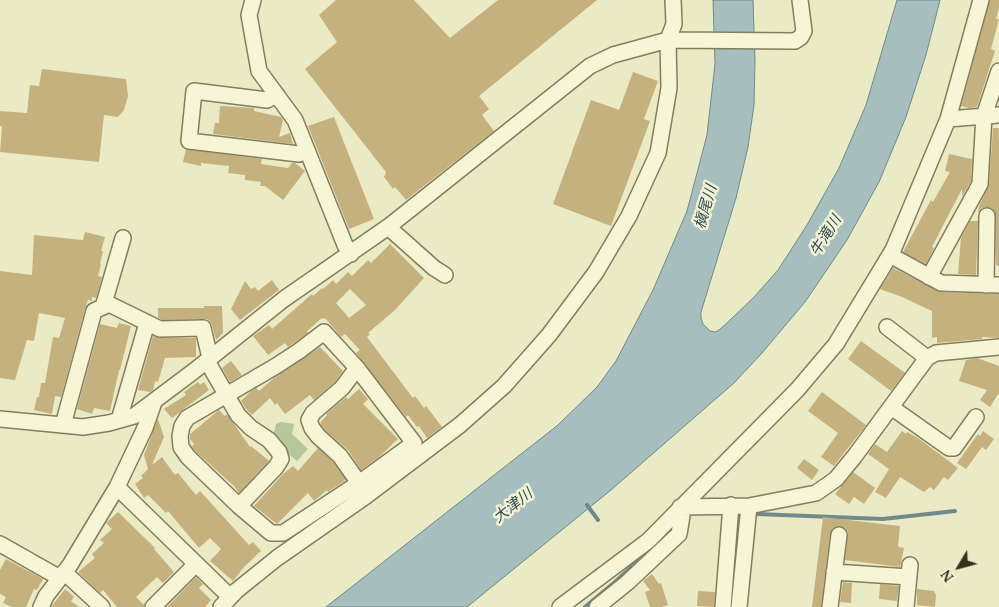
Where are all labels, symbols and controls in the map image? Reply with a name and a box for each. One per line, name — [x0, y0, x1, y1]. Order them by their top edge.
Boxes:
water label: 槇尾川 — [691, 183, 721, 231]
water label: 牛滝川 — [806, 212, 846, 260]
water label: 大津川 — [490, 485, 536, 527]
north arrow — [934, 542, 984, 592]
text: N — [936, 566, 958, 586]

